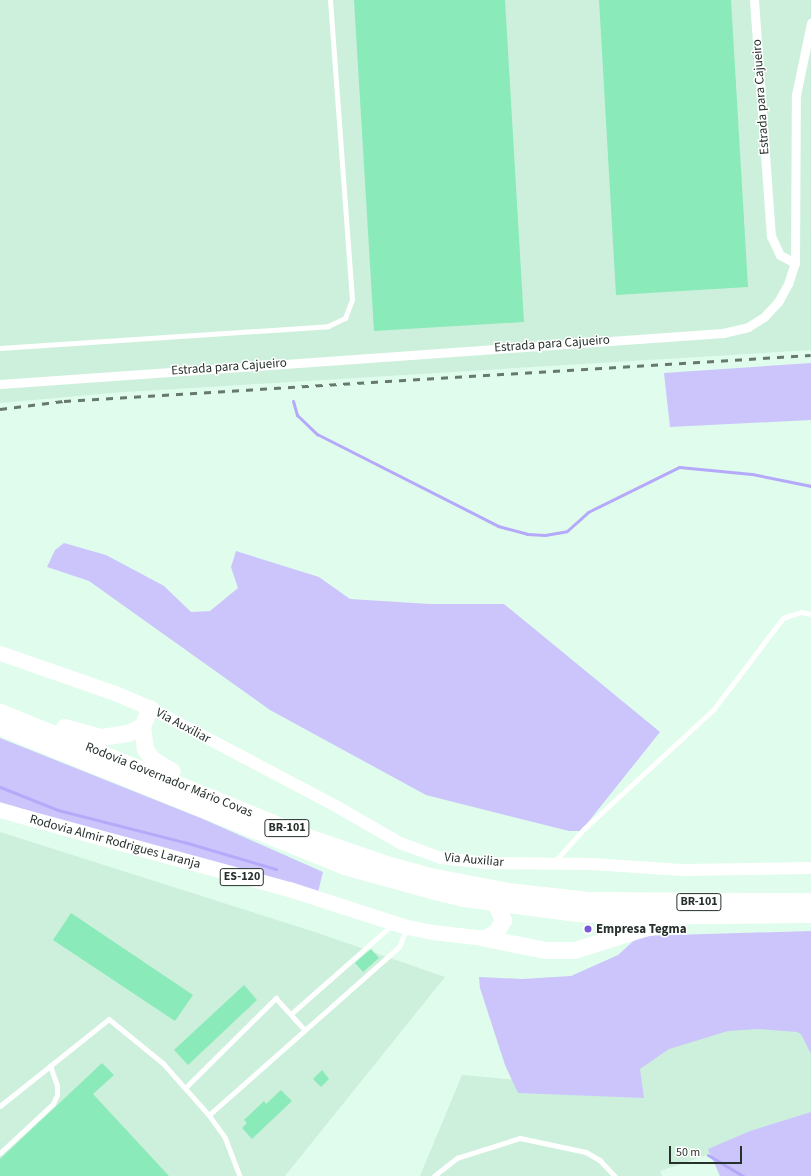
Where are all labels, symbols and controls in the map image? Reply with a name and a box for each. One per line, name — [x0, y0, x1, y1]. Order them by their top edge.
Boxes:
street label: Estrada para Cajueiro — [749, 39, 773, 155]
street label: Estrada para Cajueiro — [494, 332, 610, 356]
street label: Estrada para Cajueiro — [171, 355, 287, 379]
street label: Via Auxiliar — [153, 705, 213, 747]
street label: Rodovia Governador Mário Covas — [83, 739, 255, 821]
street label: Rodovia Almir Rodrigues Laranja — [28, 812, 202, 872]
road number: BR-101 — [264, 818, 310, 838]
street label: Via Auxiliar — [444, 850, 504, 870]
road number: ES-120 — [219, 867, 265, 887]
road number: BR-101 — [676, 892, 722, 912]
place label: Empresa Tegma — [596, 921, 686, 937]
marker: Empresa Tegma — [583, 924, 593, 934]
scale bar — [671, 1138, 744, 1164]
text: 50 m — [676, 1144, 700, 1161]

